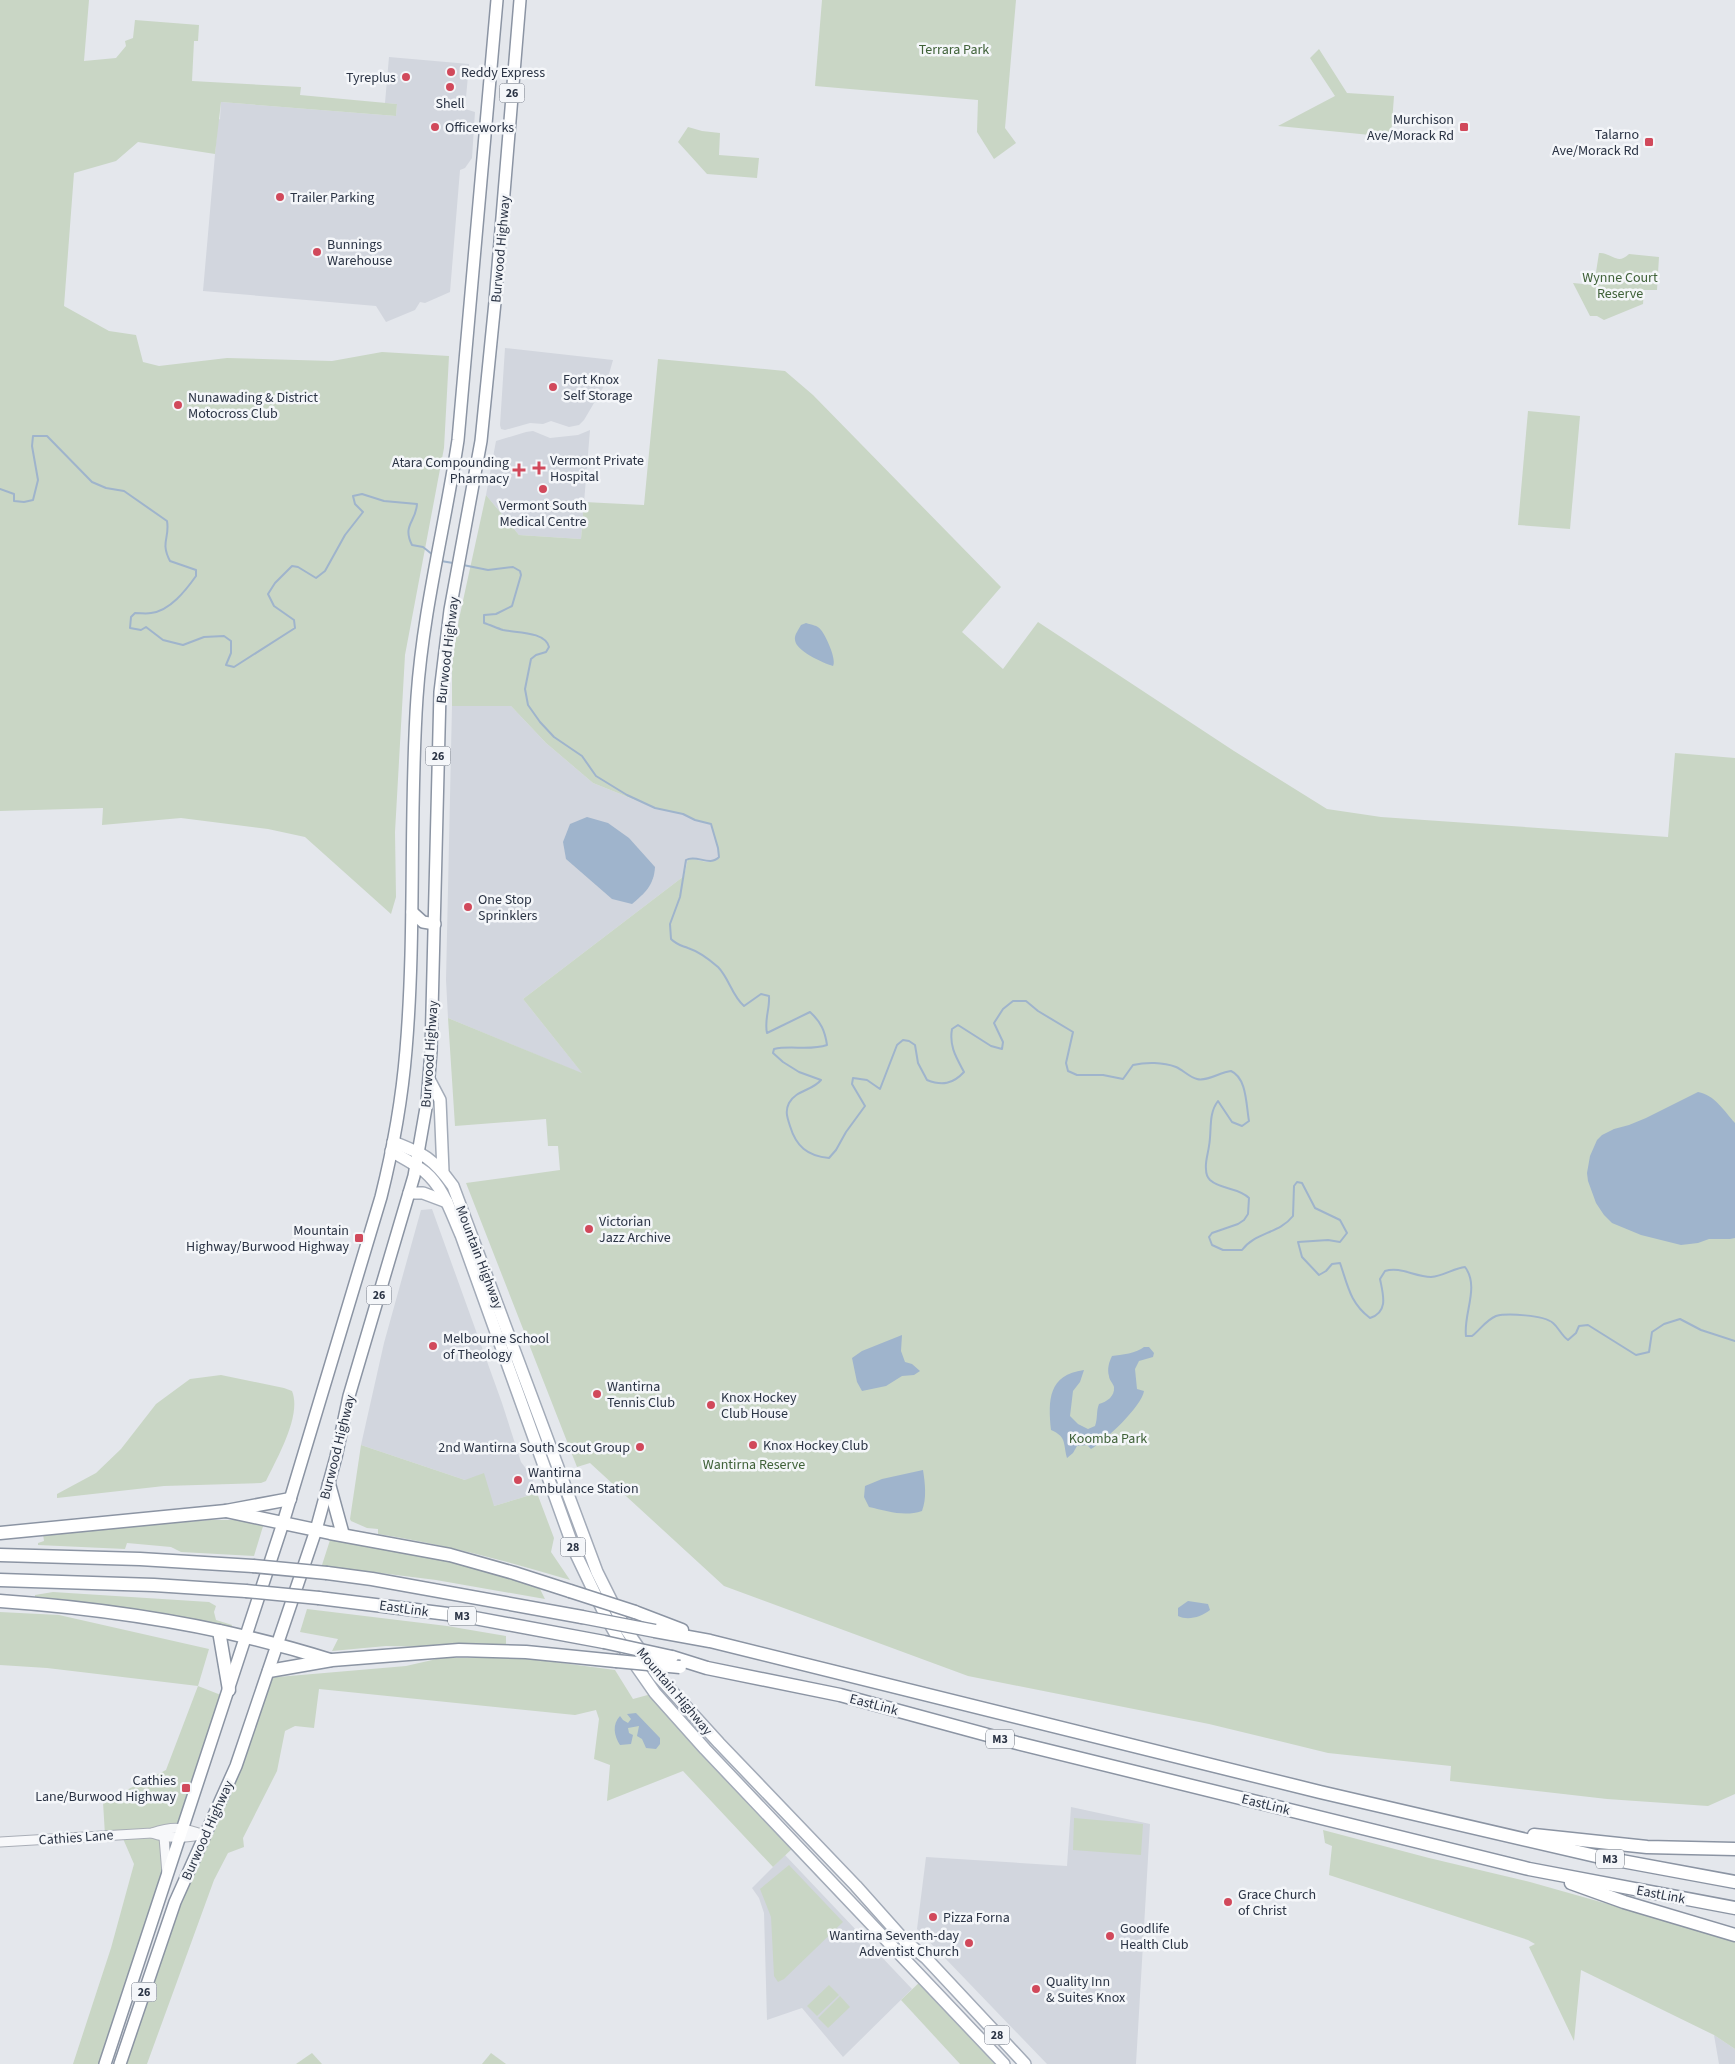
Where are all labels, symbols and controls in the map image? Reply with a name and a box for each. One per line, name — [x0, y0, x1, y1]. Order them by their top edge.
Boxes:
park label: Terrara Park — [919, 40, 989, 60]
place label: Reddy Express — [461, 63, 545, 83]
marker: Reddy Express — [445, 66, 457, 78]
place label: Tyreplus — [346, 68, 396, 88]
marker: Tyreplus — [400, 71, 412, 83]
marker: Shell — [444, 81, 456, 93]
road number: 26 — [500, 84, 524, 102]
place label: Shell — [435, 94, 465, 114]
place label: Murchison Ave/Morack Rd — [1367, 110, 1454, 146]
place label: Officeworks — [445, 118, 514, 138]
marker: Officeworks — [429, 121, 441, 133]
marker: Murchison Ave/Morack Rd — [1458, 121, 1470, 133]
place label: Talarno Ave/Morack Rd — [1552, 125, 1639, 161]
marker: Talarno Ave/Morack Rd — [1643, 136, 1655, 148]
place label: Trailer Parking — [290, 188, 374, 208]
marker: Trailer Parking — [274, 191, 286, 203]
street label: Burwood Highway — [486, 194, 516, 304]
place label: Bunnings Warehouse — [327, 235, 392, 271]
marker: Bunnings Warehouse — [311, 246, 323, 258]
park label: Wynne Court Reserve — [1582, 268, 1658, 304]
place label: Fort Knox Self Storage — [563, 370, 633, 406]
marker: Fort Knox Self Storage — [547, 381, 559, 393]
place label: Nunawading & District Motocross Club — [188, 388, 318, 424]
marker: Nunawading & District Motocross Club — [172, 399, 184, 411]
place label: Vermont Private Hospital — [550, 451, 644, 487]
place label: Atara Compounding Pharmacy — [392, 453, 509, 489]
marker: Vermont Private Hospital — [532, 461, 546, 475]
marker: Atara Compounding Pharmacy — [513, 464, 525, 476]
marker: Vermont South Medical Centre — [537, 483, 549, 495]
place label: Vermont South Medical Centre — [499, 496, 587, 532]
street label: Burwood Highway — [432, 595, 465, 705]
road number: 26 — [426, 746, 450, 766]
place label: One Stop Sprinklers — [478, 890, 537, 926]
marker: One Stop Sprinklers — [462, 901, 474, 913]
street label: Burwood Highway — [416, 999, 444, 1108]
street label: Mountain Highway — [450, 1203, 508, 1312]
place label: Victorian Jazz Archive — [599, 1212, 671, 1248]
place label: Mountain Highway/Burwood Highway — [186, 1221, 349, 1257]
marker: Victorian Jazz Archive — [583, 1223, 595, 1235]
marker: Mountain Highway/Burwood Highway — [353, 1232, 365, 1244]
road number: 26 — [366, 1286, 392, 1304]
place label: Melbourne School of Theology — [443, 1329, 550, 1365]
marker: Melbourne School of Theology — [427, 1340, 439, 1352]
place label: Wantirna Tennis Club — [607, 1377, 675, 1413]
marker: Wantirna Tennis Club — [591, 1388, 603, 1400]
place label: Knox Hockey Club House — [721, 1388, 797, 1424]
street label: Burwood Highway — [315, 1392, 361, 1502]
marker: Knox Hockey Club House — [705, 1399, 717, 1411]
park label: Koomba Park — [1069, 1429, 1147, 1449]
place label: Knox Hockey Club — [763, 1436, 868, 1456]
place label: 2nd Wantirna South Scout Group — [438, 1438, 630, 1458]
marker: Knox Hockey Club — [747, 1439, 759, 1451]
marker: 2nd Wantirna South Scout Group — [634, 1441, 646, 1453]
park label: Wantirna Reserve — [703, 1455, 805, 1475]
place label: Wantirna Ambulance Station — [528, 1463, 639, 1499]
marker: Wantirna Ambulance Station — [512, 1474, 524, 1486]
road number: 28 — [560, 1538, 586, 1556]
street label: EastLink — [378, 1596, 430, 1622]
road number: M3 — [448, 1606, 476, 1625]
street label: Mountain Highway — [631, 1643, 717, 1740]
street label: EastLink — [847, 1689, 900, 1721]
road number: M3 — [986, 1730, 1014, 1748]
place label: Cathies Lane/Burwood Highway — [35, 1771, 176, 1807]
street label: Burwood Highway — [177, 1777, 239, 1884]
marker: Cathies Lane/Burwood Highway — [180, 1782, 192, 1794]
street label: EastLink — [1239, 1789, 1292, 1821]
street label: Cathies Lane — [38, 1825, 114, 1851]
road number: M3 — [1596, 1850, 1624, 1868]
street label: EastLink — [1635, 1880, 1687, 1910]
place label: Grace Church of Christ — [1238, 1885, 1316, 1921]
marker: Grace Church of Christ — [1222, 1896, 1234, 1908]
place label: Pizza Forna — [943, 1908, 1010, 1928]
marker: Pizza Forna — [927, 1911, 939, 1923]
place label: Goodlife Health Club — [1120, 1919, 1189, 1955]
place label: Wantirna Seventh-day Adventist Church — [829, 1926, 959, 1962]
marker: Goodlife Health Club — [1104, 1930, 1116, 1942]
marker: Wantirna Seventh-day Adventist Church — [963, 1937, 975, 1949]
place label: Quality Inn & Suites Knox — [1046, 1972, 1126, 2008]
road number: 26 — [132, 1982, 156, 2001]
marker: Quality Inn & Suites Knox — [1030, 1983, 1042, 1995]
road number: 28 — [984, 2026, 1010, 2044]

